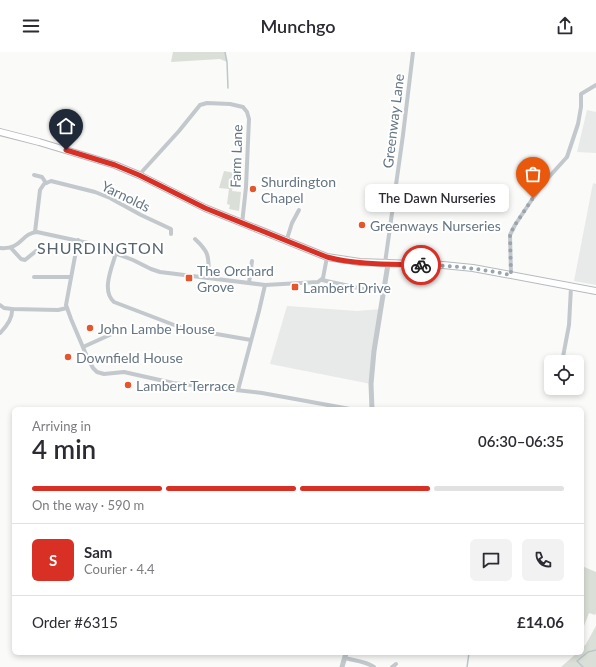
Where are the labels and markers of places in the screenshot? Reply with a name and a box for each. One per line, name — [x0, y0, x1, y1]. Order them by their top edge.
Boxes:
pin — [49, 109, 83, 150]
pin — [516, 157, 550, 198]
place label: Shurdington Chapel — [261, 173, 336, 206]
marker: Shurdington Chapel — [248, 184, 258, 194]
callout: The Dawn Nurseries — [365, 184, 509, 212]
place label: Greenways Nurseries — [370, 217, 501, 234]
marker: Greenways Nurseries — [357, 220, 367, 230]
place label: The Orchard Grove — [197, 262, 274, 295]
marker: The Orchard Grove — [184, 273, 194, 283]
place label: Lambert Drive — [303, 279, 391, 296]
marker: Lambert Drive — [290, 282, 300, 292]
place label: John Lambe House — [98, 320, 215, 337]
marker: John Lambe House — [85, 323, 95, 333]
place label: Downfield House — [76, 349, 183, 366]
marker: Downfield House — [63, 352, 73, 362]
place label: Lambert Terrace — [136, 377, 235, 394]
marker: Lambert Terrace — [123, 380, 133, 390]

